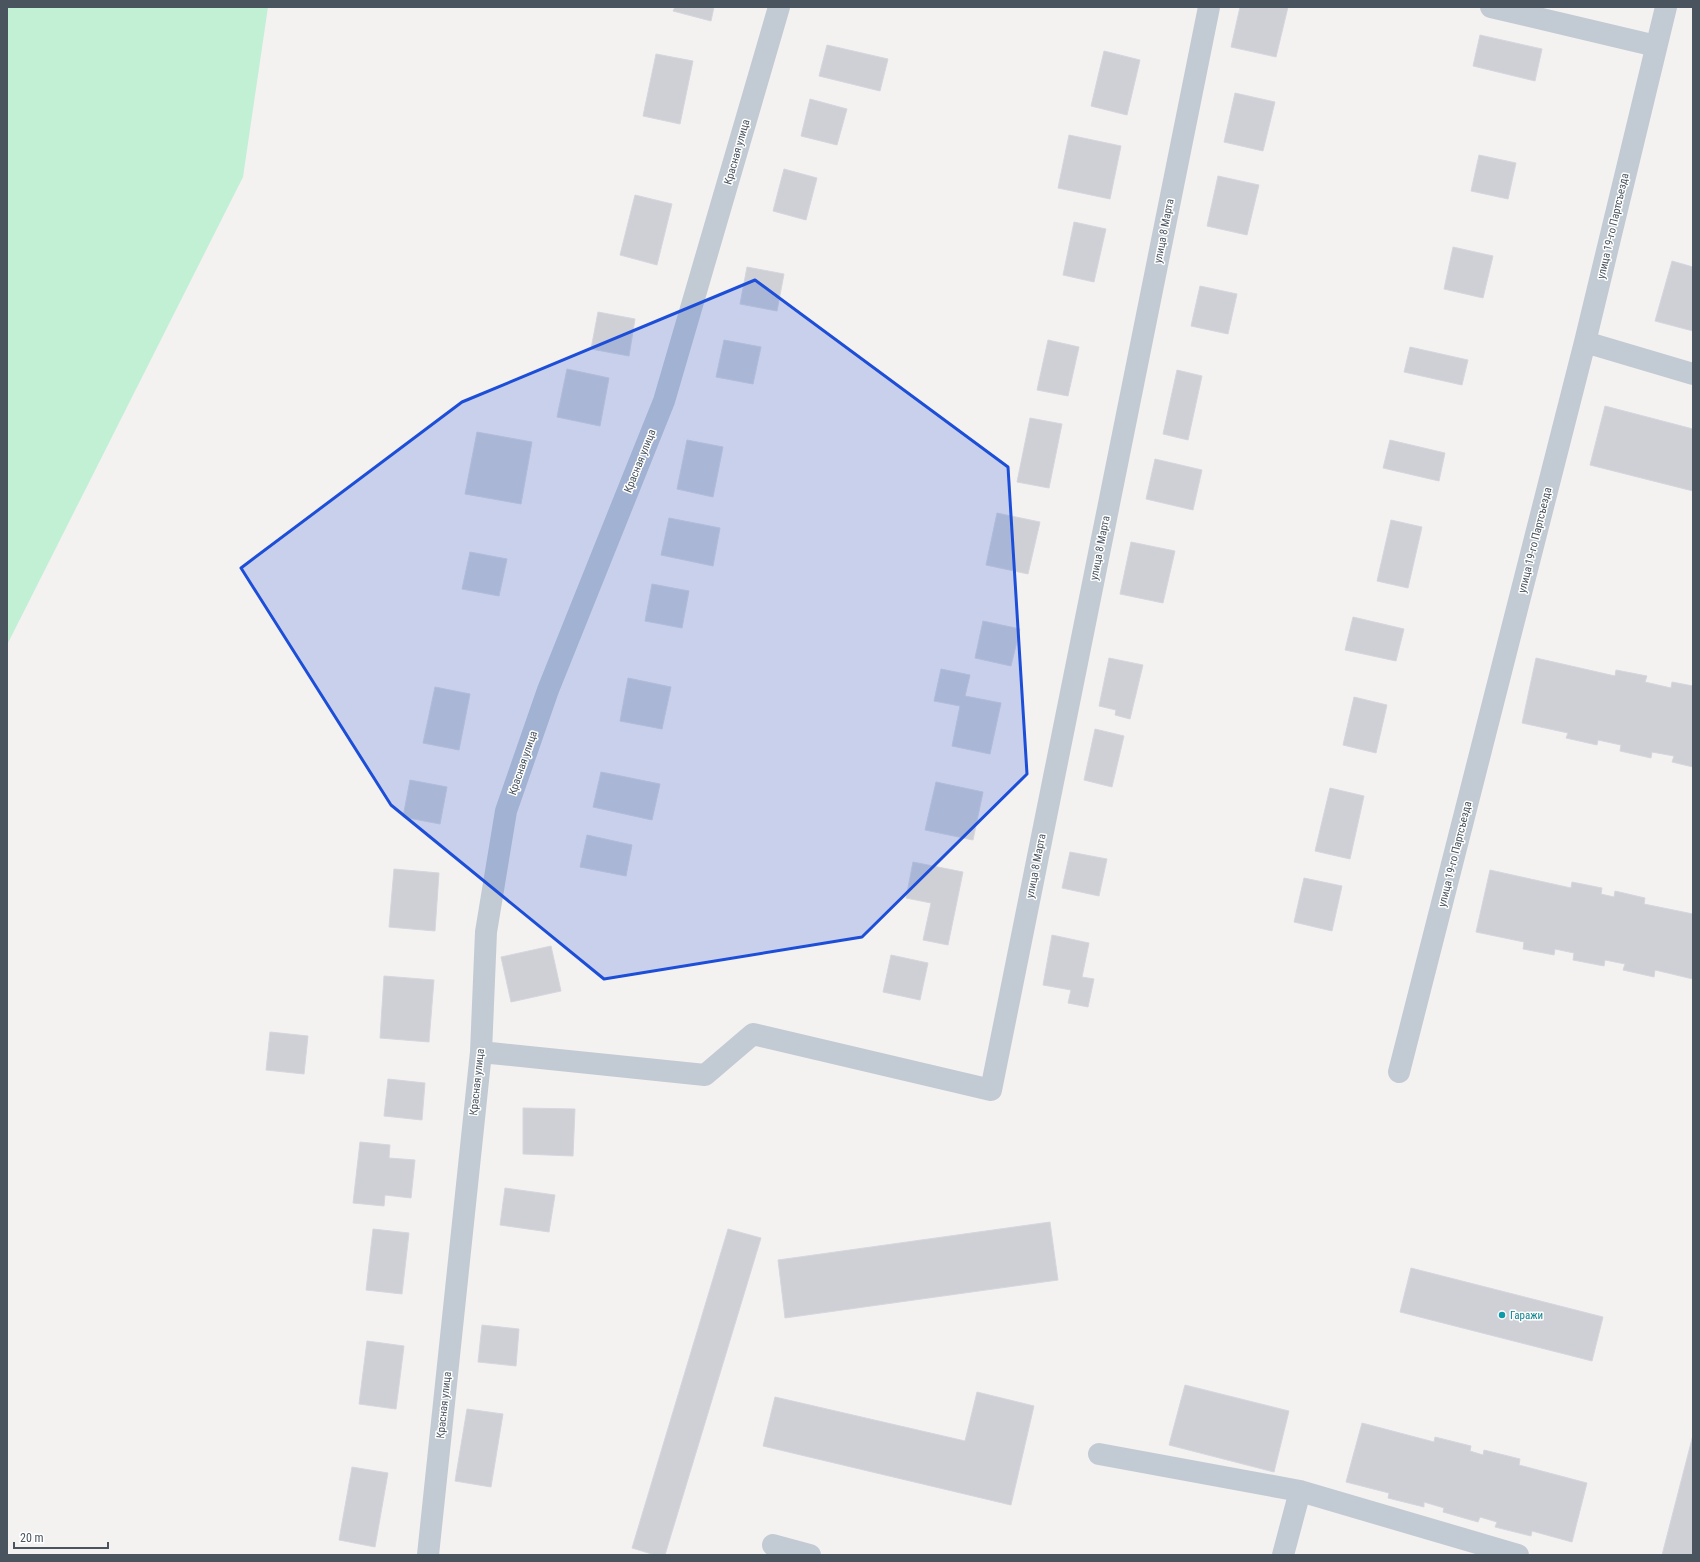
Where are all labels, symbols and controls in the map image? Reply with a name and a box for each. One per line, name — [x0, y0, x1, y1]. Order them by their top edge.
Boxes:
street label: Красная улица — [721, 118, 753, 186]
street label: улица 19-го Партсъезда — [1594, 172, 1632, 280]
street label: улица 8 Марта — [1151, 198, 1177, 264]
street label: Красная улица — [621, 427, 659, 495]
street label: улица 19-го Партсъезда — [1516, 486, 1554, 594]
street label: улица 8 Марта — [1087, 515, 1113, 581]
street label: Красная улица — [506, 729, 540, 797]
street label: улица 19-го Партсъезда — [1436, 800, 1474, 908]
street label: улица 8 Марта — [1023, 833, 1049, 899]
street label: Красная улица — [467, 1048, 487, 1116]
place label: Гаражи — [1510, 1309, 1543, 1322]
marker: Гаражи — [1497, 1310, 1507, 1320]
street label: Красная улица — [434, 1371, 454, 1439]
scale bar — [14, 1524, 108, 1550]
text: 20 m — [20, 1531, 44, 1545]

